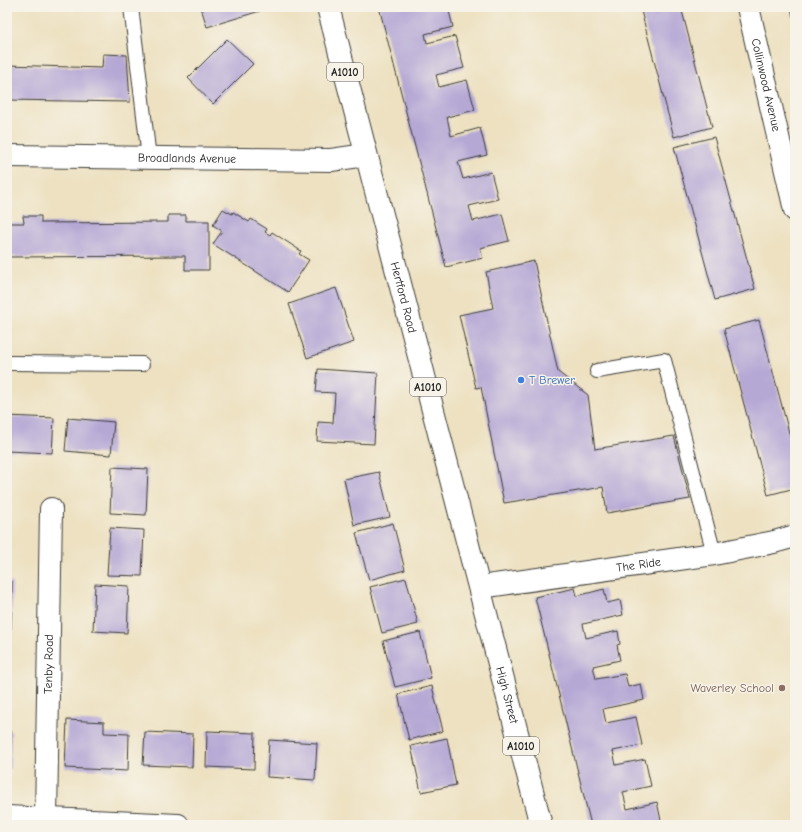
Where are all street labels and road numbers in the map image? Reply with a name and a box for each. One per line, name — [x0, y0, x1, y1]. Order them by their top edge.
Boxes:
street label: Collinwood Avenue — [749, 37, 784, 133]
road number: A1010 — [327, 63, 363, 81]
street label: Broadlands Avenue — [138, 151, 236, 166]
street label: Hertford Road — [388, 260, 420, 334]
road number: A1010 — [410, 378, 446, 396]
street label: The Ride — [615, 555, 662, 575]
street label: Tenby Road — [41, 634, 56, 694]
street label: High Street — [493, 665, 521, 726]
road number: A1010 — [503, 737, 539, 755]

